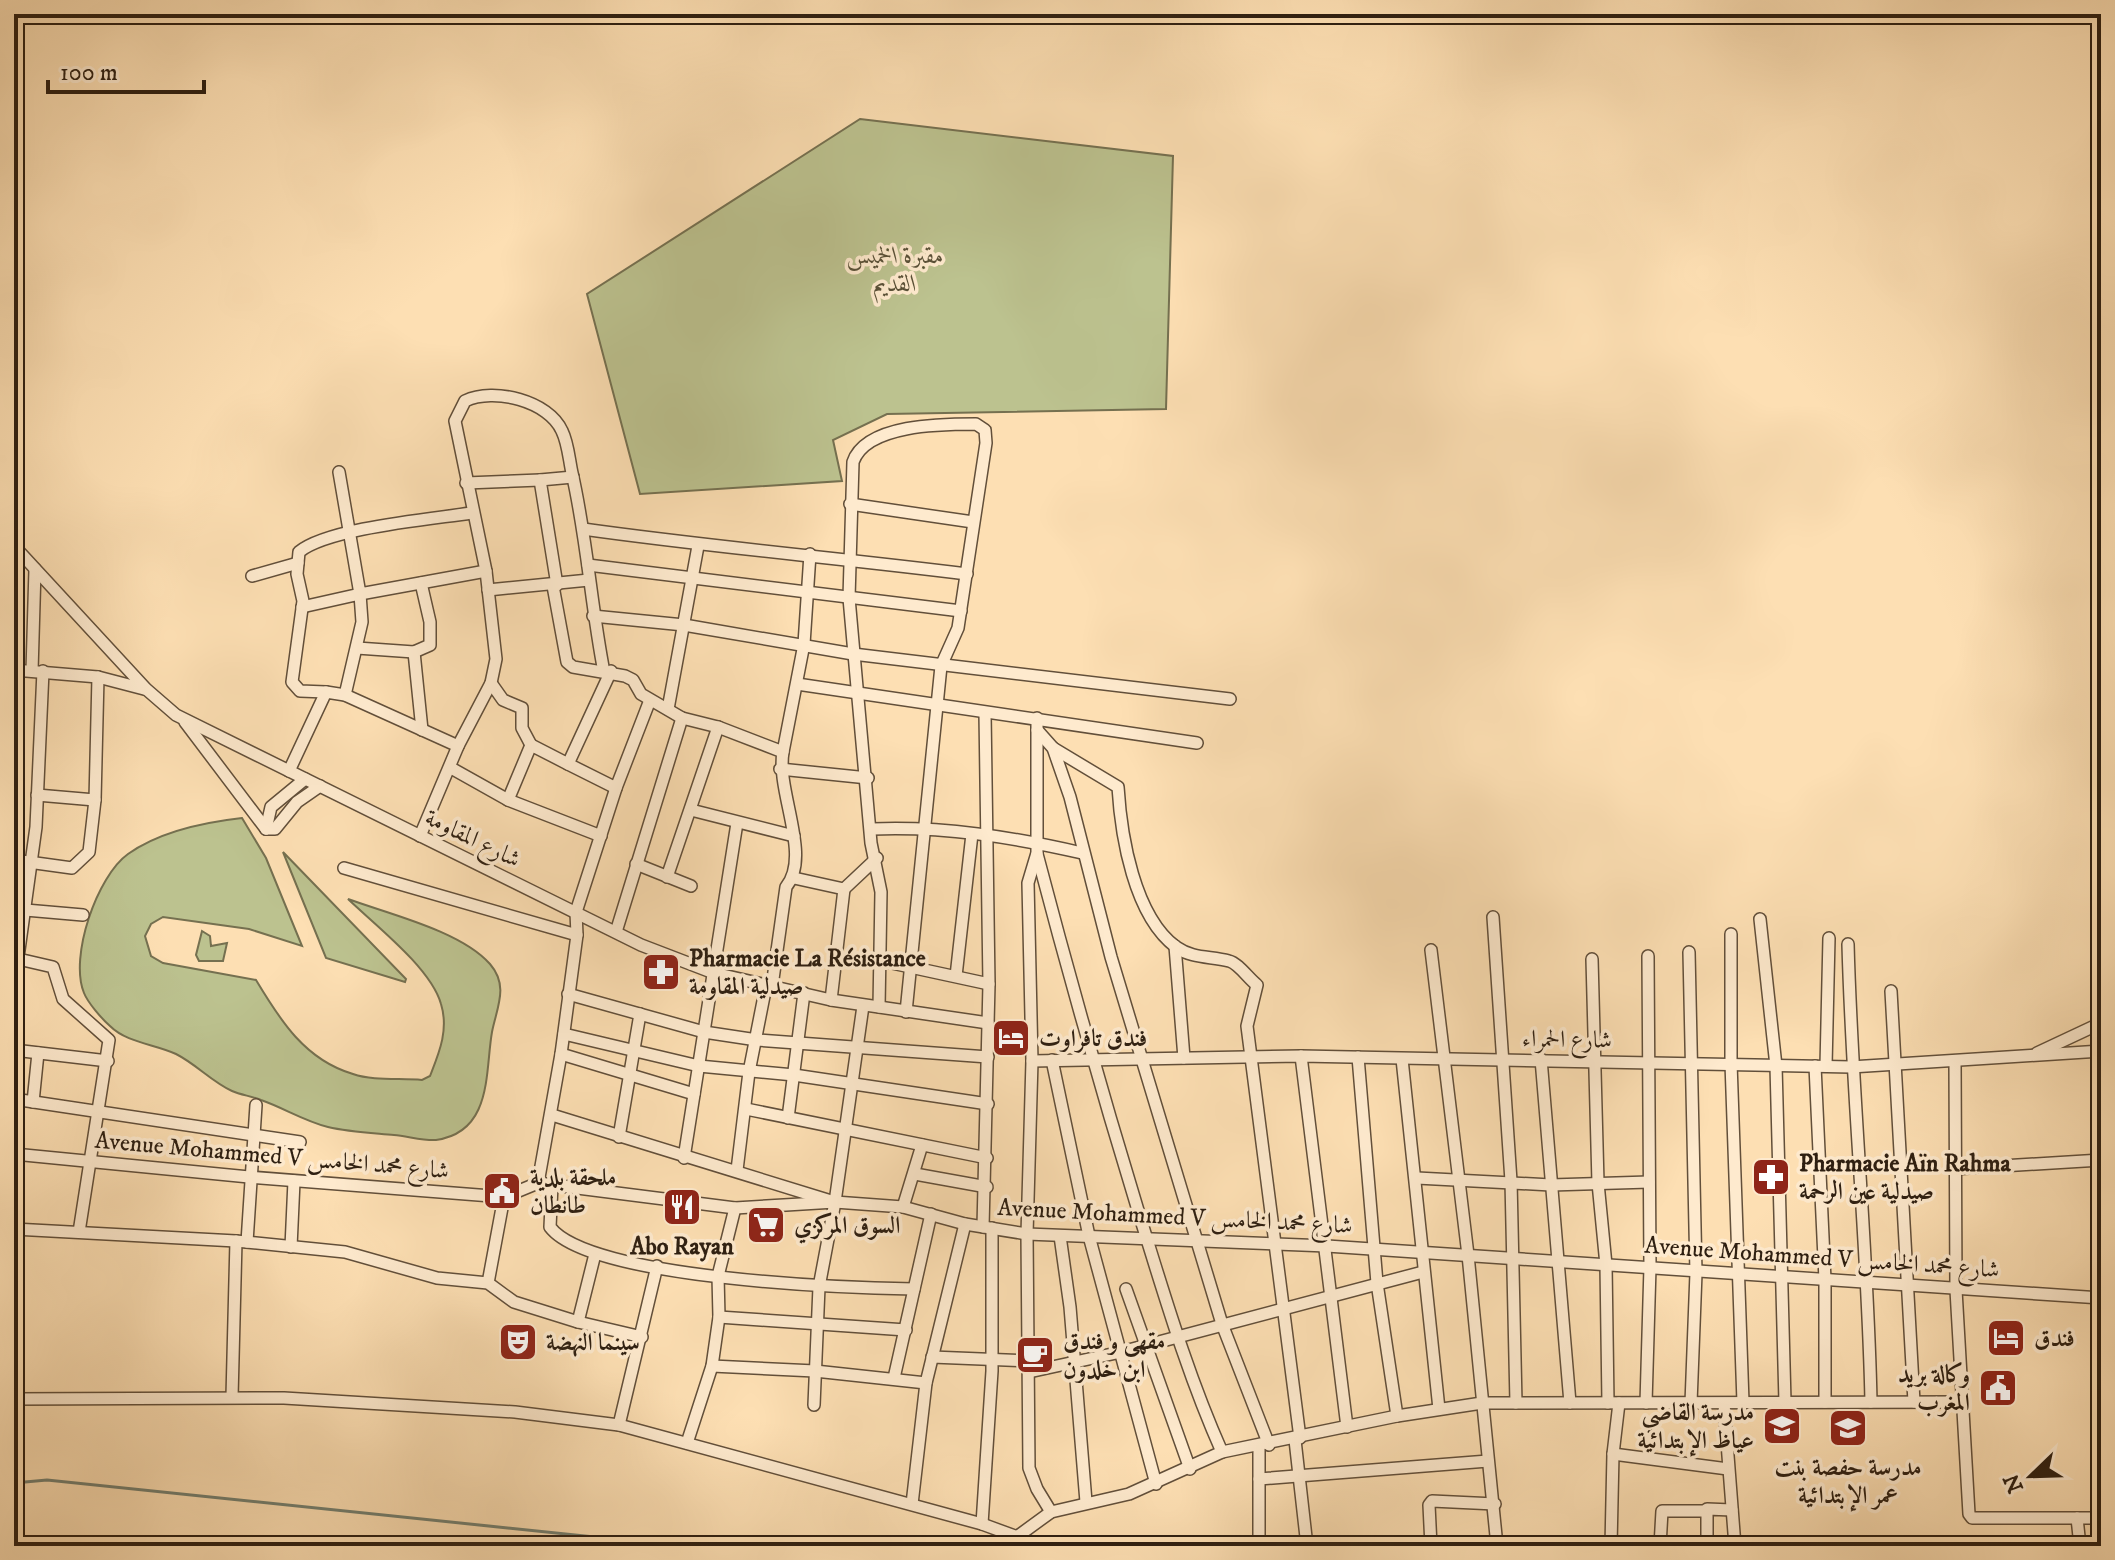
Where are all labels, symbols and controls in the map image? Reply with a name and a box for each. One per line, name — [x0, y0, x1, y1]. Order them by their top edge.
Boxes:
scale bar — [48, 44, 204, 94]
text: 100 m — [60, 58, 118, 88]
park label: مقبرة الخميس القديم — [846, 241, 944, 304]
street label: شارع المقاومة — [418, 803, 525, 879]
place label: Pharmacie La Résistance صيدلية المقاومة — [689, 944, 926, 1002]
pharmacy icon: Pharmacie La Résistance صيدلية المقاومة — [640, 951, 682, 993]
hotel icon: فندق تافراوت — [990, 1017, 1032, 1059]
place label: فندق تافراوت — [1039, 1024, 1147, 1054]
street label: شارع الحمراء — [1522, 1024, 1612, 1060]
street label: Avenue Mohammed V شارع محمد الخامس — [93, 1126, 450, 1190]
place label: Pharmacie Aïn Rahma صيدلية عين الرحمة — [1799, 1149, 2011, 1207]
pharmacy icon: Pharmacie Aïn Rahma صيدلية عين الرحمة — [1750, 1156, 1792, 1198]
place label: ملحقة بلدية طانطان — [530, 1163, 616, 1221]
public building icon: ملحقة بلدية طانطان — [481, 1170, 523, 1212]
restaurant icon: Abo Rayan — [661, 1186, 703, 1228]
street label: Avenue Mohammed V شارع محمد الخامس — [996, 1193, 1353, 1245]
supermarket icon: السوق المركزي — [745, 1204, 787, 1246]
place label: السوق المركزي — [794, 1211, 900, 1244]
street label: Avenue Mohammed V شارع محمد الخامس — [1643, 1231, 2000, 1289]
place label: Abo Rayan — [629, 1232, 734, 1262]
hotel icon: فندق — [1985, 1317, 2027, 1359]
theatre icon: سينما النهضة — [497, 1321, 539, 1363]
place label: فندق — [2034, 1324, 2075, 1354]
place label: مقهى و فندق ابن خلدون — [1063, 1327, 1165, 1385]
place label: سينما النهضة — [546, 1328, 640, 1358]
cafe icon: مقهى و فندق ابن خلدون — [1014, 1334, 1056, 1376]
place label: وكالة بريد المغرب — [1898, 1360, 1970, 1418]
public building icon: وكالة بريد المغرب — [1977, 1367, 2019, 1409]
place label: مدرسة القاضي عياظ الإبتدائية — [1638, 1398, 1754, 1457]
school or university icon: مدرسة القاضي عياظ الإبتدائية — [1761, 1405, 1803, 1447]
school or university icon: مدرسة حفصة بنت عمر الإبتدائية — [1827, 1407, 1869, 1449]
north arrow — [1991, 1436, 2071, 1516]
place label: مدرسة حفصة بنت عمر الإبتدائية — [1774, 1453, 1922, 1512]
text: N — [1998, 1470, 2030, 1497]

